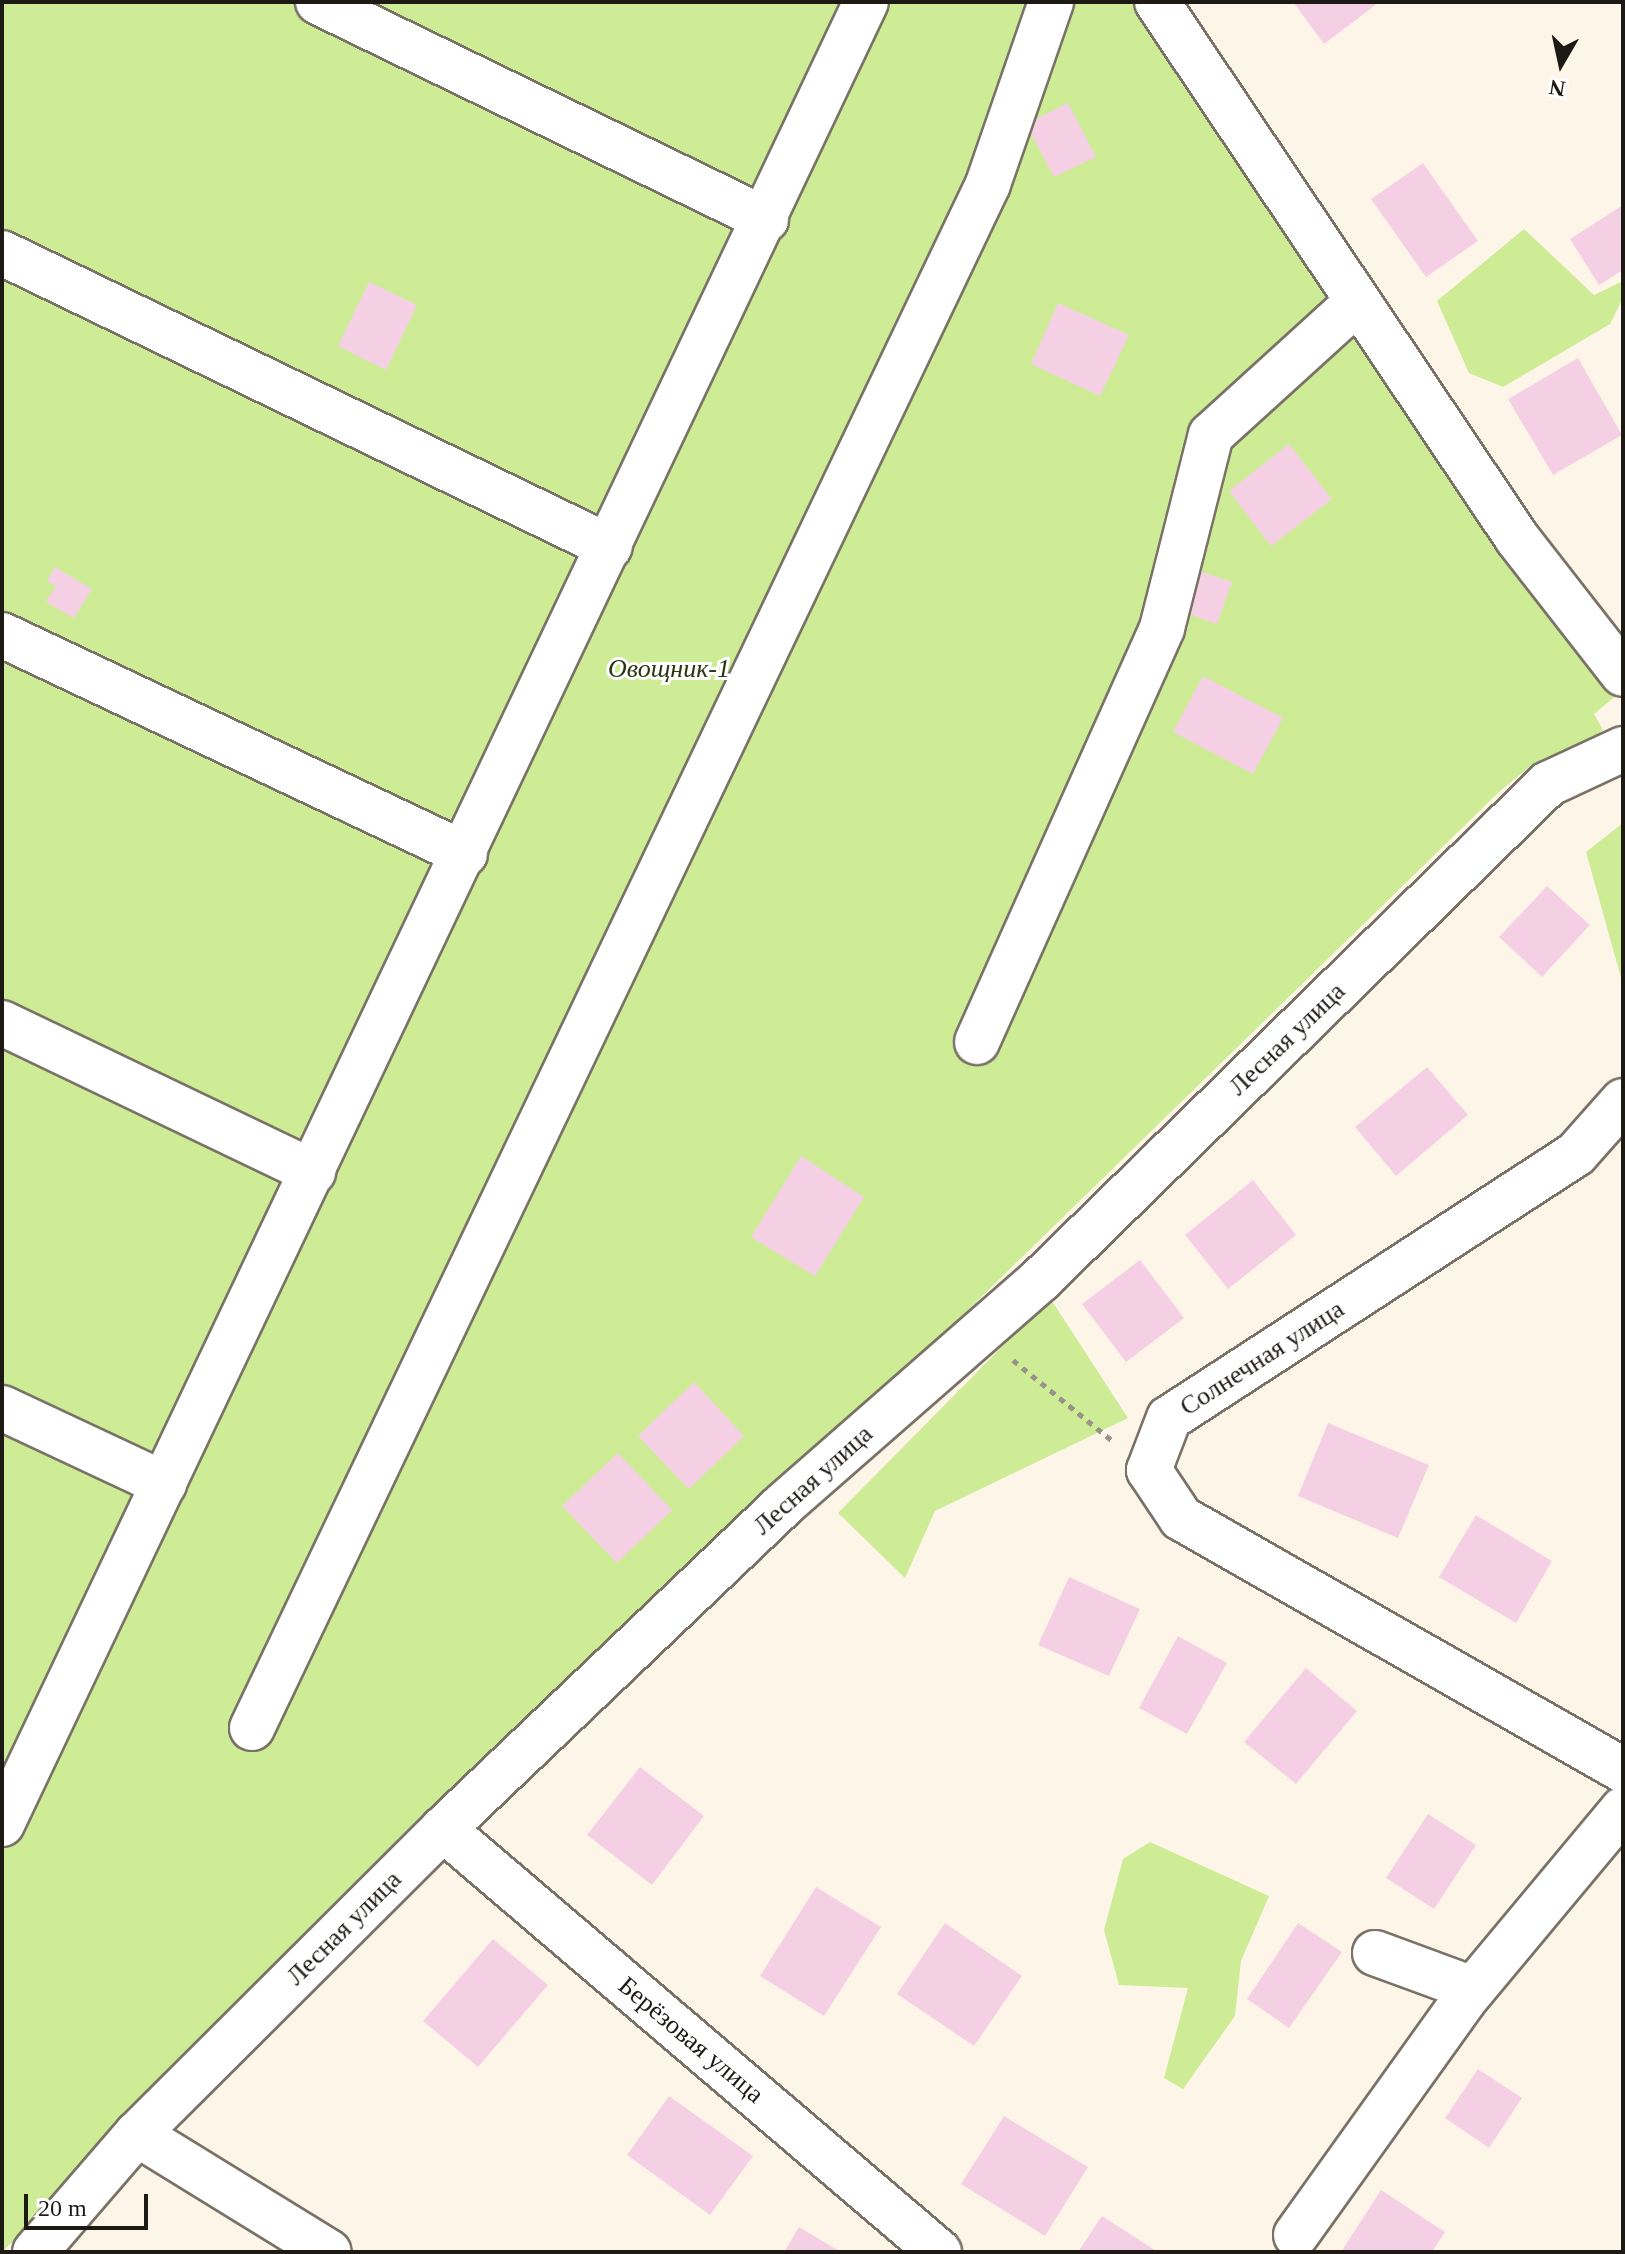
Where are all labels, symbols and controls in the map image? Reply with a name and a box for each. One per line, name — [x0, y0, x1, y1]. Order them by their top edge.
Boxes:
north arrow — [1521, 24, 1601, 104]
text: N — [1547, 75, 1567, 102]
park label: Овощник-1 — [608, 653, 730, 685]
street label: Лесная улица — [1222, 976, 1352, 1102]
street label: Солнечная улица — [1174, 1293, 1350, 1423]
street label: Лесная улица — [747, 1418, 879, 1542]
street label: Лесная улица — [280, 1864, 408, 1992]
street label: Берёзовая улица — [612, 1970, 770, 2110]
scale bar — [28, 2178, 152, 2228]
text: 20 m — [38, 2195, 87, 2221]

